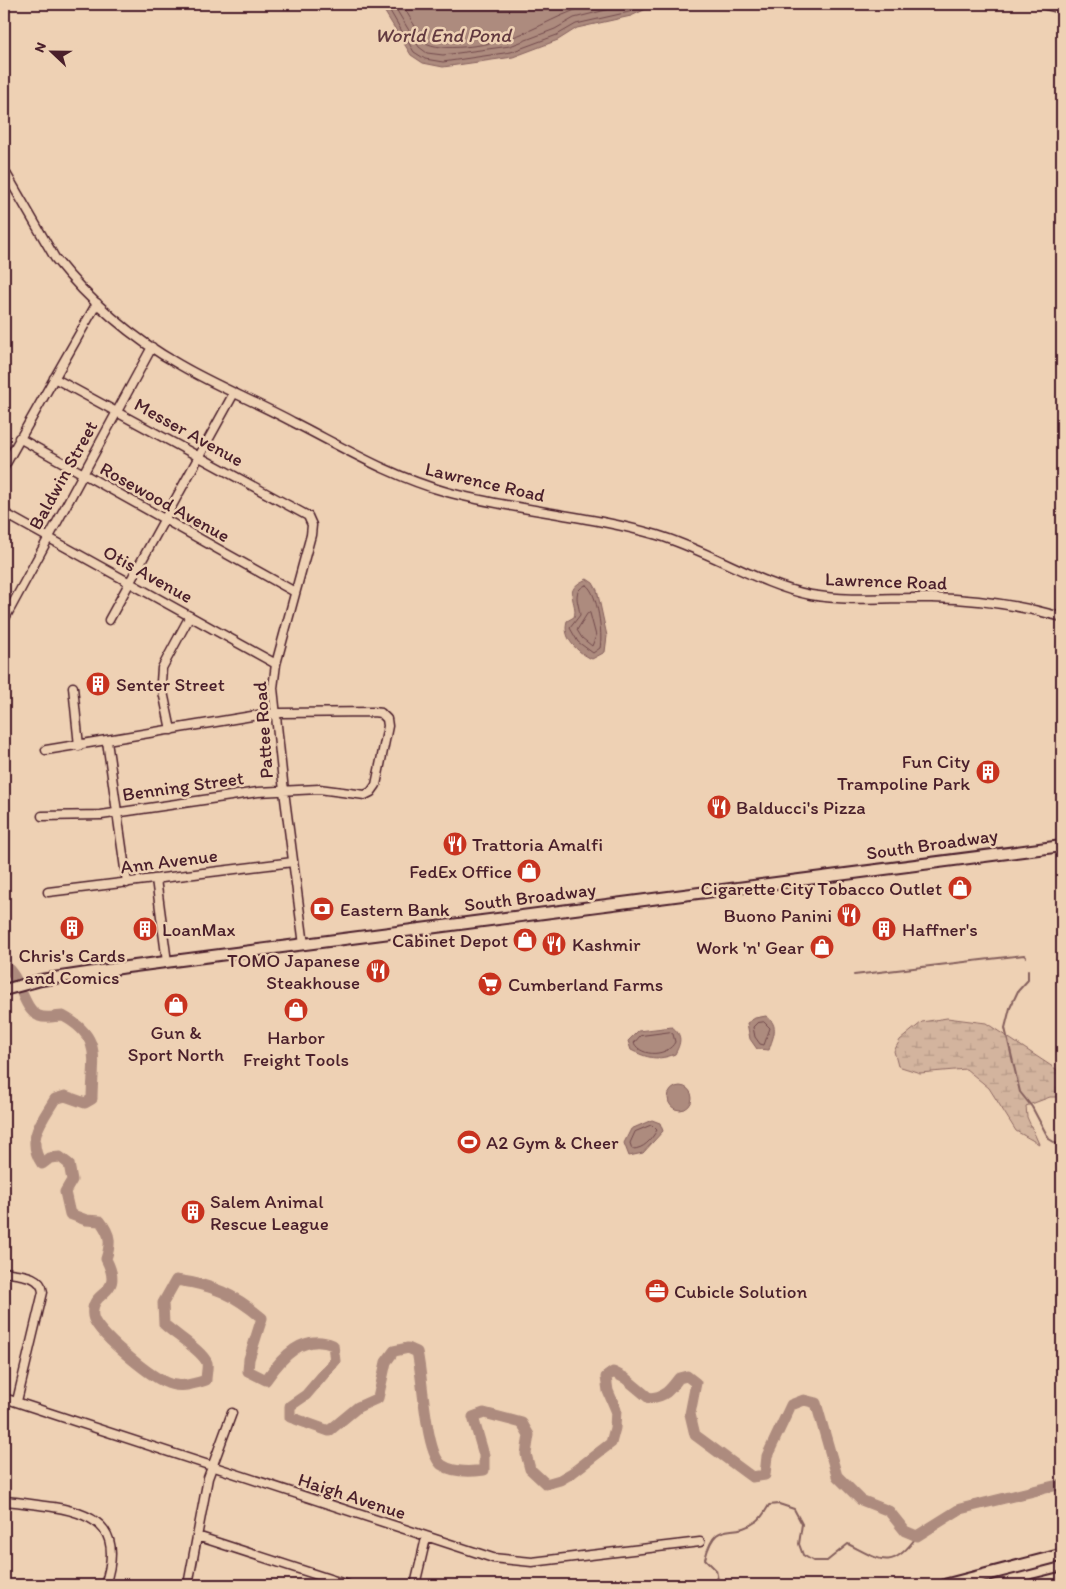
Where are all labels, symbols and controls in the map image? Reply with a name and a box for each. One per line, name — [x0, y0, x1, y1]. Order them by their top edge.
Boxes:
water label: World End Pond — [375, 23, 513, 47]
north arrow — [28, 28, 78, 78]
text: N — [31, 40, 50, 55]
street label: Messer Avenue — [130, 393, 248, 471]
street label: Baldwin Street — [24, 416, 102, 534]
street label: Rosewood Avenue — [96, 457, 234, 547]
street label: Lawrence Road — [423, 457, 547, 507]
street label: Otis Avenue — [99, 540, 197, 608]
street label: Lawrence Road — [824, 567, 948, 595]
building icon: Senter Street — [85, 671, 111, 697]
place label: Senter Street — [116, 673, 225, 696]
street label: Pattee Road — [248, 680, 278, 779]
place label: Fun City Trampoline Park — [837, 750, 970, 795]
building icon: Fun City Trampoline Park — [975, 759, 1001, 785]
street label: Benning Street — [121, 766, 245, 806]
restaurant icon: Balducci's Pizza — [706, 794, 732, 820]
place label: Balducci's Pizza — [736, 796, 866, 819]
street label: South Broadway — [865, 823, 999, 865]
restaurant icon: Trattoria Amalfi — [442, 831, 468, 857]
place label: Trattoria Amalfi — [472, 833, 603, 856]
street label: Ann Avenue — [119, 844, 219, 878]
shop icon: FedEx Office — [516, 858, 542, 884]
place label: FedEx Office — [409, 860, 512, 883]
shop icon: Cigarette City Tobacco Outlet — [947, 875, 973, 901]
street label: South Broadway — [463, 877, 597, 917]
place label: Cigarette City Tobacco Outlet — [701, 877, 942, 900]
bank icon: Eastern Bank — [309, 896, 335, 922]
place label: Eastern Bank — [340, 898, 450, 921]
restaurant icon: Buono Panini — [836, 902, 862, 928]
place label: Buono Panini — [724, 904, 832, 927]
building icon: Chris's Cards and Comics — [59, 915, 85, 941]
building icon: LoanMax — [132, 916, 158, 942]
building icon: Haffner's — [871, 916, 897, 942]
place label: LoanMax — [162, 918, 236, 941]
place label: Haffner's — [902, 918, 978, 941]
shop icon: Cabinet Depot — [512, 927, 538, 953]
place label: Cabinet Depot — [392, 929, 508, 952]
restaurant icon: Kashmir — [541, 931, 567, 957]
place label: Kashmir — [572, 933, 641, 956]
shop icon: Work 'n' Gear — [809, 934, 835, 960]
place label: Work 'n' Gear — [696, 936, 804, 959]
place label: Chris's Cards and Comics — [19, 944, 125, 989]
place label: TOMO Japanese Steakhouse — [227, 949, 360, 994]
restaurant icon: TOMO Japanese Steakhouse — [365, 958, 391, 984]
supermarket icon: Cumberland Farms — [477, 971, 503, 997]
place label: Cumberland Farms — [508, 973, 663, 996]
shop icon: Gun & Sport North — [163, 992, 189, 1018]
shop icon: Harbor Freight Tools — [283, 997, 309, 1023]
place label: Gun & Sport North — [128, 1021, 224, 1066]
place label: Harbor Freight Tools — [243, 1026, 349, 1071]
sports icon: A2 Gym & Cheer — [456, 1129, 482, 1155]
place label: A2 Gym & Cheer — [486, 1131, 619, 1154]
place label: Salem Animal Rescue League — [210, 1190, 329, 1235]
building icon: Salem Animal Rescue League — [180, 1199, 206, 1225]
office icon: Cubicle Solution — [644, 1278, 670, 1304]
place label: Cubicle Solution — [674, 1280, 808, 1303]
street label: Haigh Avenue — [295, 1468, 409, 1524]

